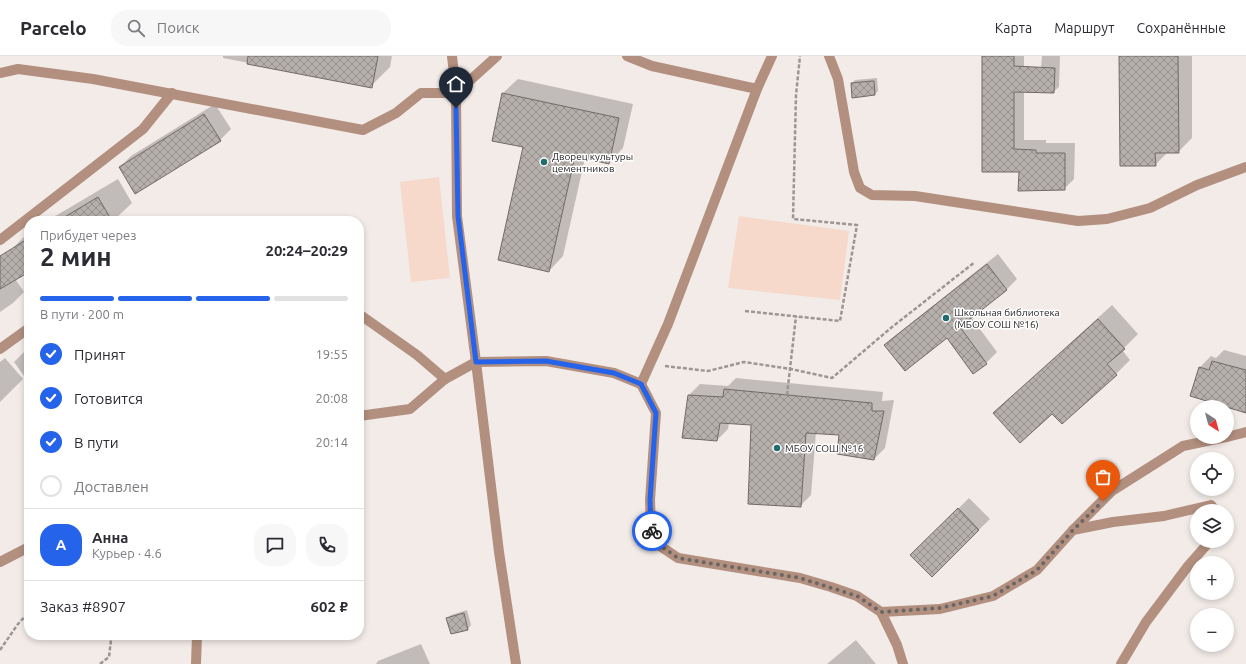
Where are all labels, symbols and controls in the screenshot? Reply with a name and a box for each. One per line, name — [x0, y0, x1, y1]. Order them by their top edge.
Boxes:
search box — [111, 10, 391, 46]
text: Parcelo — [20, 17, 87, 39]
icon: search — [125, 17, 147, 39]
text: Поиск — [157, 19, 200, 36]
text: Карта — [995, 20, 1032, 36]
text: Маршрут — [1054, 20, 1115, 36]
text: Сохранённые — [1137, 20, 1226, 36]
pin — [439, 67, 473, 108]
icon: home — [445, 73, 467, 95]
place label: Дворец культуры цементников — [552, 151, 633, 174]
marker: Дворец культуры цементников — [539, 157, 549, 167]
text: Прибудет через — [40, 228, 137, 242]
text: 2 мин — [40, 242, 112, 271]
text: 20:24–20:29 — [265, 242, 348, 259]
text: В пути · 200 m — [40, 307, 124, 321]
place label: Школьная библиотека (МБОУ СОШ №16) — [954, 307, 1060, 330]
marker: Школьная библиотека (МБОУ СОШ №16) — [941, 313, 951, 323]
icon: check — [40, 343, 62, 365]
text: Принят — [74, 346, 126, 363]
text: 19:55 — [315, 347, 348, 361]
icon: check — [40, 387, 62, 409]
text: Готовится — [74, 390, 143, 407]
text: 20:08 — [315, 391, 348, 405]
north arrow — [1190, 400, 1234, 444]
map controls — [1190, 400, 1234, 652]
icon: check — [40, 431, 62, 453]
text: В пути — [74, 434, 119, 451]
text: 20:14 — [315, 435, 348, 449]
marker: МБОУ СОШ №16 — [772, 443, 782, 453]
place label: МБОУ СОШ №16 — [785, 443, 864, 454]
button: locate — [1190, 452, 1234, 496]
pin — [1086, 460, 1120, 501]
icon: bag — [1092, 466, 1114, 488]
text: Доставлен — [74, 478, 149, 495]
button: layers — [1190, 504, 1234, 548]
courier — [632, 511, 672, 551]
icon: bike — [641, 520, 663, 542]
button: chat — [254, 524, 296, 566]
button: phone — [306, 524, 348, 566]
text: Анна — [92, 529, 128, 546]
text: А — [56, 536, 66, 553]
text: Курьер · 4.6 — [92, 546, 162, 560]
button: + — [1190, 556, 1234, 600]
text: Заказ #8907 — [40, 598, 126, 615]
text: 602 ₽ — [311, 598, 348, 615]
button: − — [1190, 608, 1234, 652]

